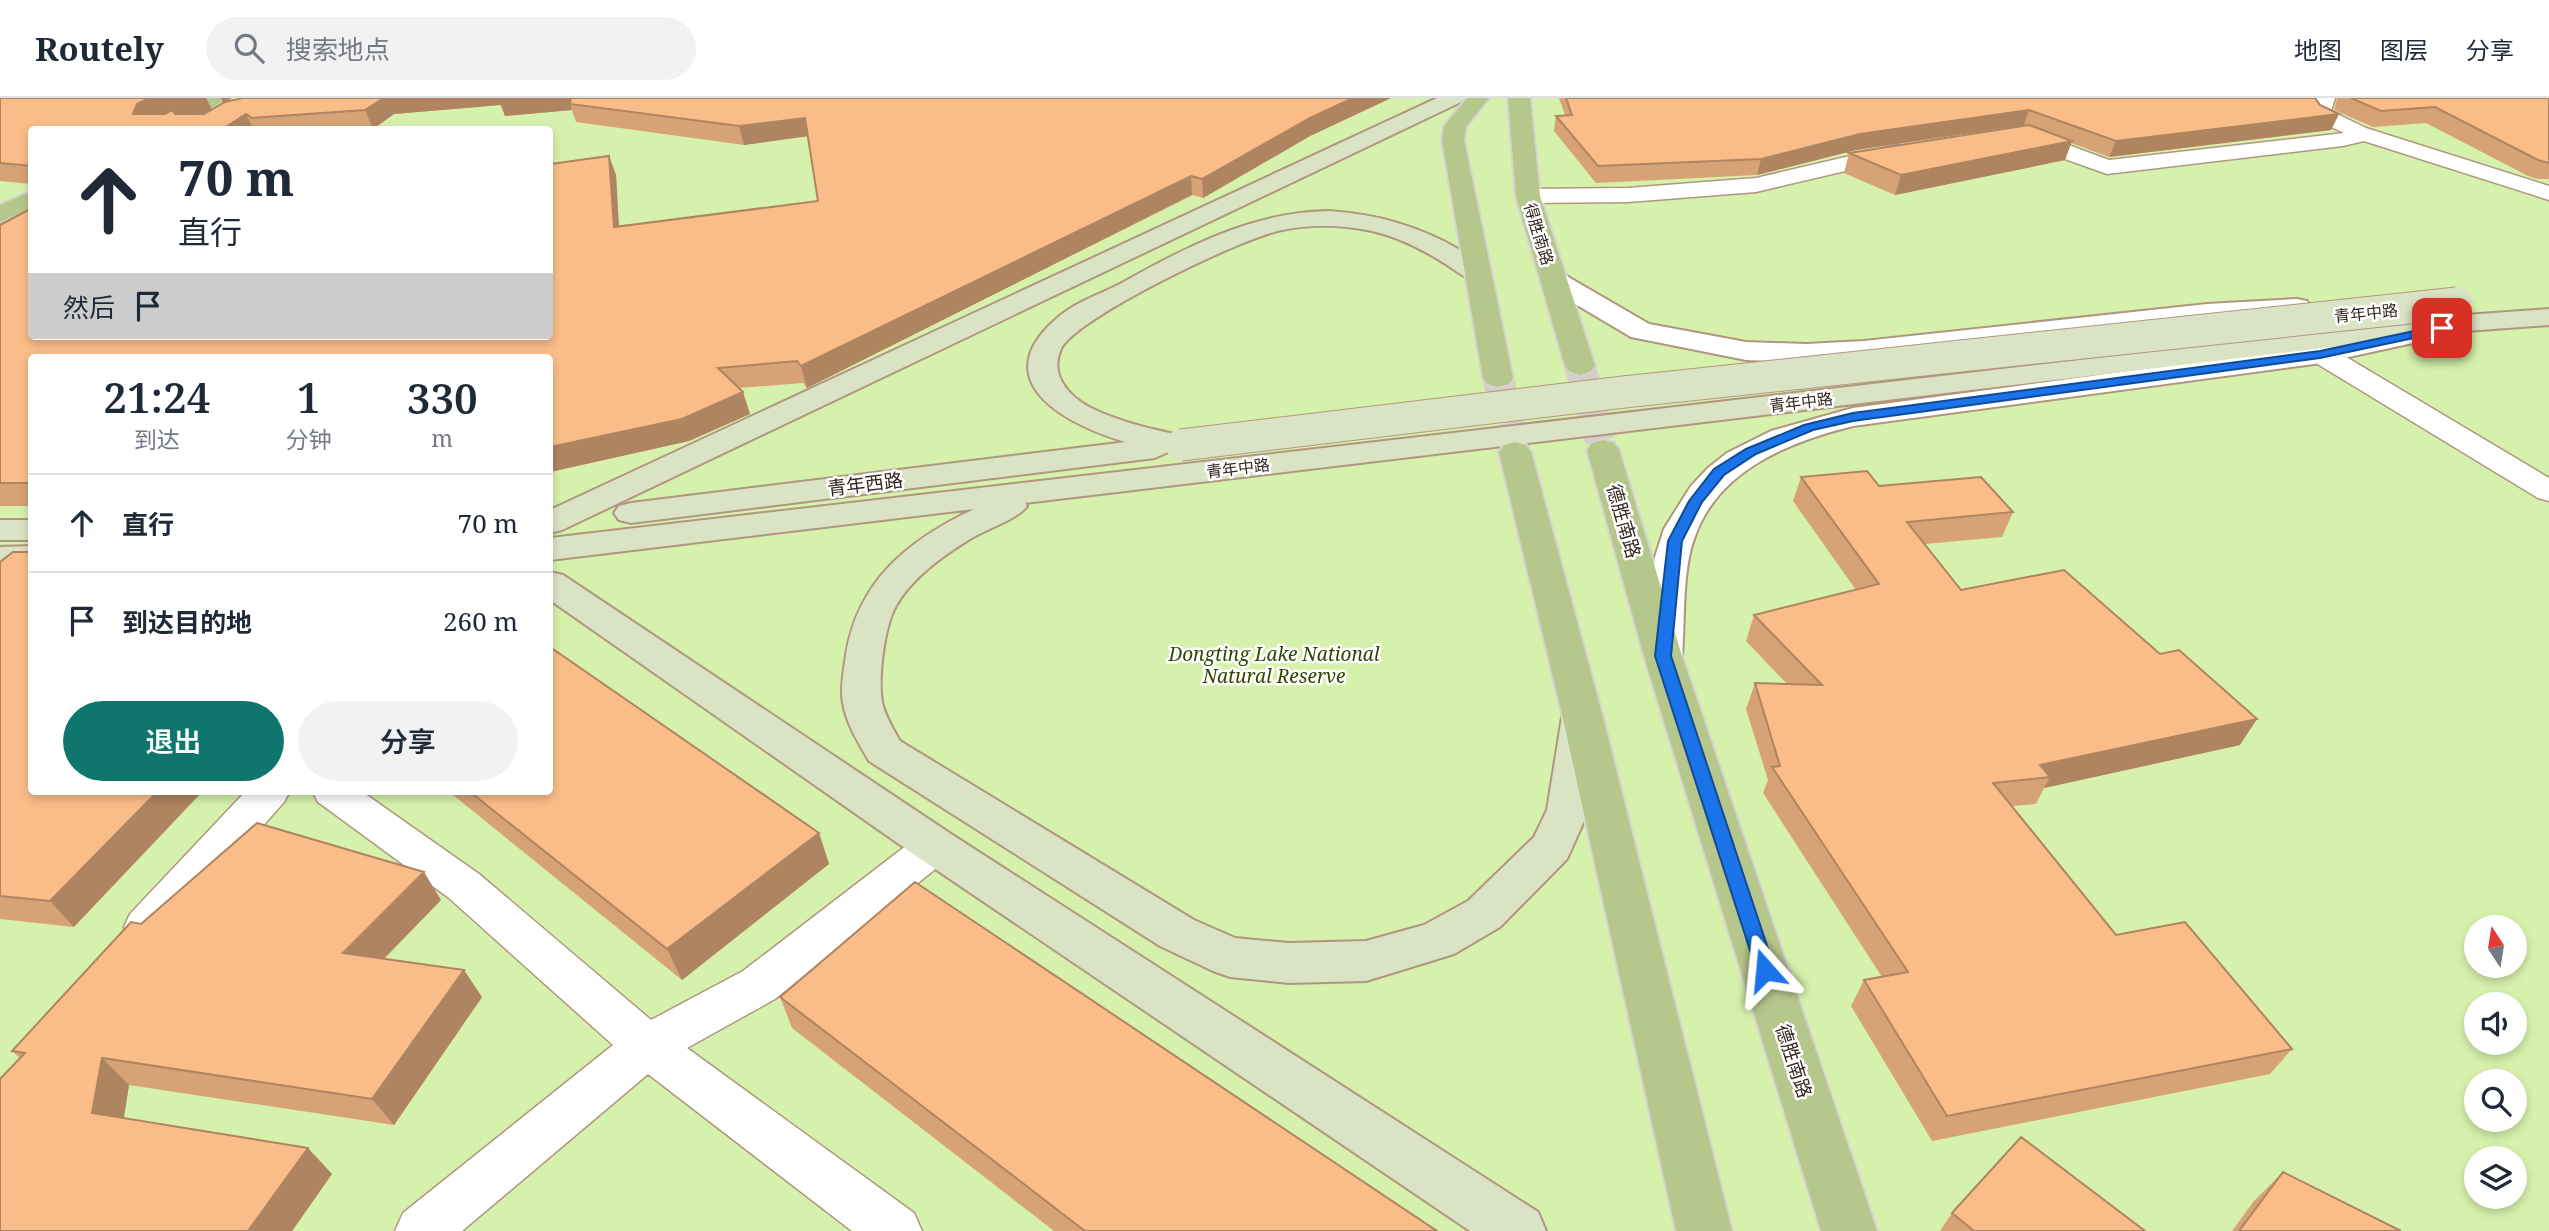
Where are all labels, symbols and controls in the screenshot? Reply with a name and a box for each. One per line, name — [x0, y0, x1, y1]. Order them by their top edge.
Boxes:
search box — [206, 17, 696, 80]
text: Routely — [35, 26, 164, 71]
icon: search — [230, 29, 268, 67]
text: 搜索地点 — [286, 31, 390, 67]
text: 地图 — [2294, 33, 2342, 66]
text: 图层 — [2380, 33, 2428, 66]
text: 分享 — [2466, 33, 2514, 66]
text: 70 m — [178, 144, 294, 210]
icon: ahead — [63, 154, 154, 245]
street label: 得胜南路 — [1519, 200, 1559, 268]
text: 直行 — [178, 210, 242, 253]
icon: arrive — [129, 287, 167, 325]
text: 然后 — [63, 289, 115, 325]
pin — [2412, 298, 2472, 358]
street label: 青年中路 — [2333, 299, 2399, 327]
icon: arrive — [2423, 309, 2461, 347]
text: 21:24 — [103, 368, 210, 425]
text: 1 — [297, 368, 320, 425]
text: 330 — [407, 369, 478, 426]
street label: 青年中路 — [1768, 387, 1834, 417]
text: m — [431, 422, 453, 454]
text: 到达 — [134, 423, 180, 455]
text: 分钟 — [286, 423, 332, 455]
street label: 青年中路 — [1205, 453, 1271, 483]
street label: 青年西路 — [826, 466, 904, 502]
street label: 德胜南路 — [1601, 481, 1647, 561]
icon: ahead — [63, 504, 101, 542]
text: 70 m — [458, 505, 518, 541]
text: 直行 — [122, 506, 174, 542]
icon: arrive — [63, 602, 101, 640]
text: 260 m — [443, 603, 518, 639]
text: 到达目的地 — [122, 604, 252, 640]
park label: Dongting Lake National Natural Reserve — [1167, 641, 1380, 689]
button: 退出 — [63, 701, 284, 781]
button: 分享 — [298, 701, 518, 781]
north arrow — [2464, 915, 2527, 978]
map controls — [2464, 915, 2527, 1209]
position arrow — [1728, 933, 1802, 1007]
button: sound — [2464, 992, 2527, 1055]
street label: 德胜南路 — [1770, 1021, 1818, 1101]
button: search — [2464, 1069, 2527, 1132]
button: layers — [2464, 1146, 2527, 1209]

